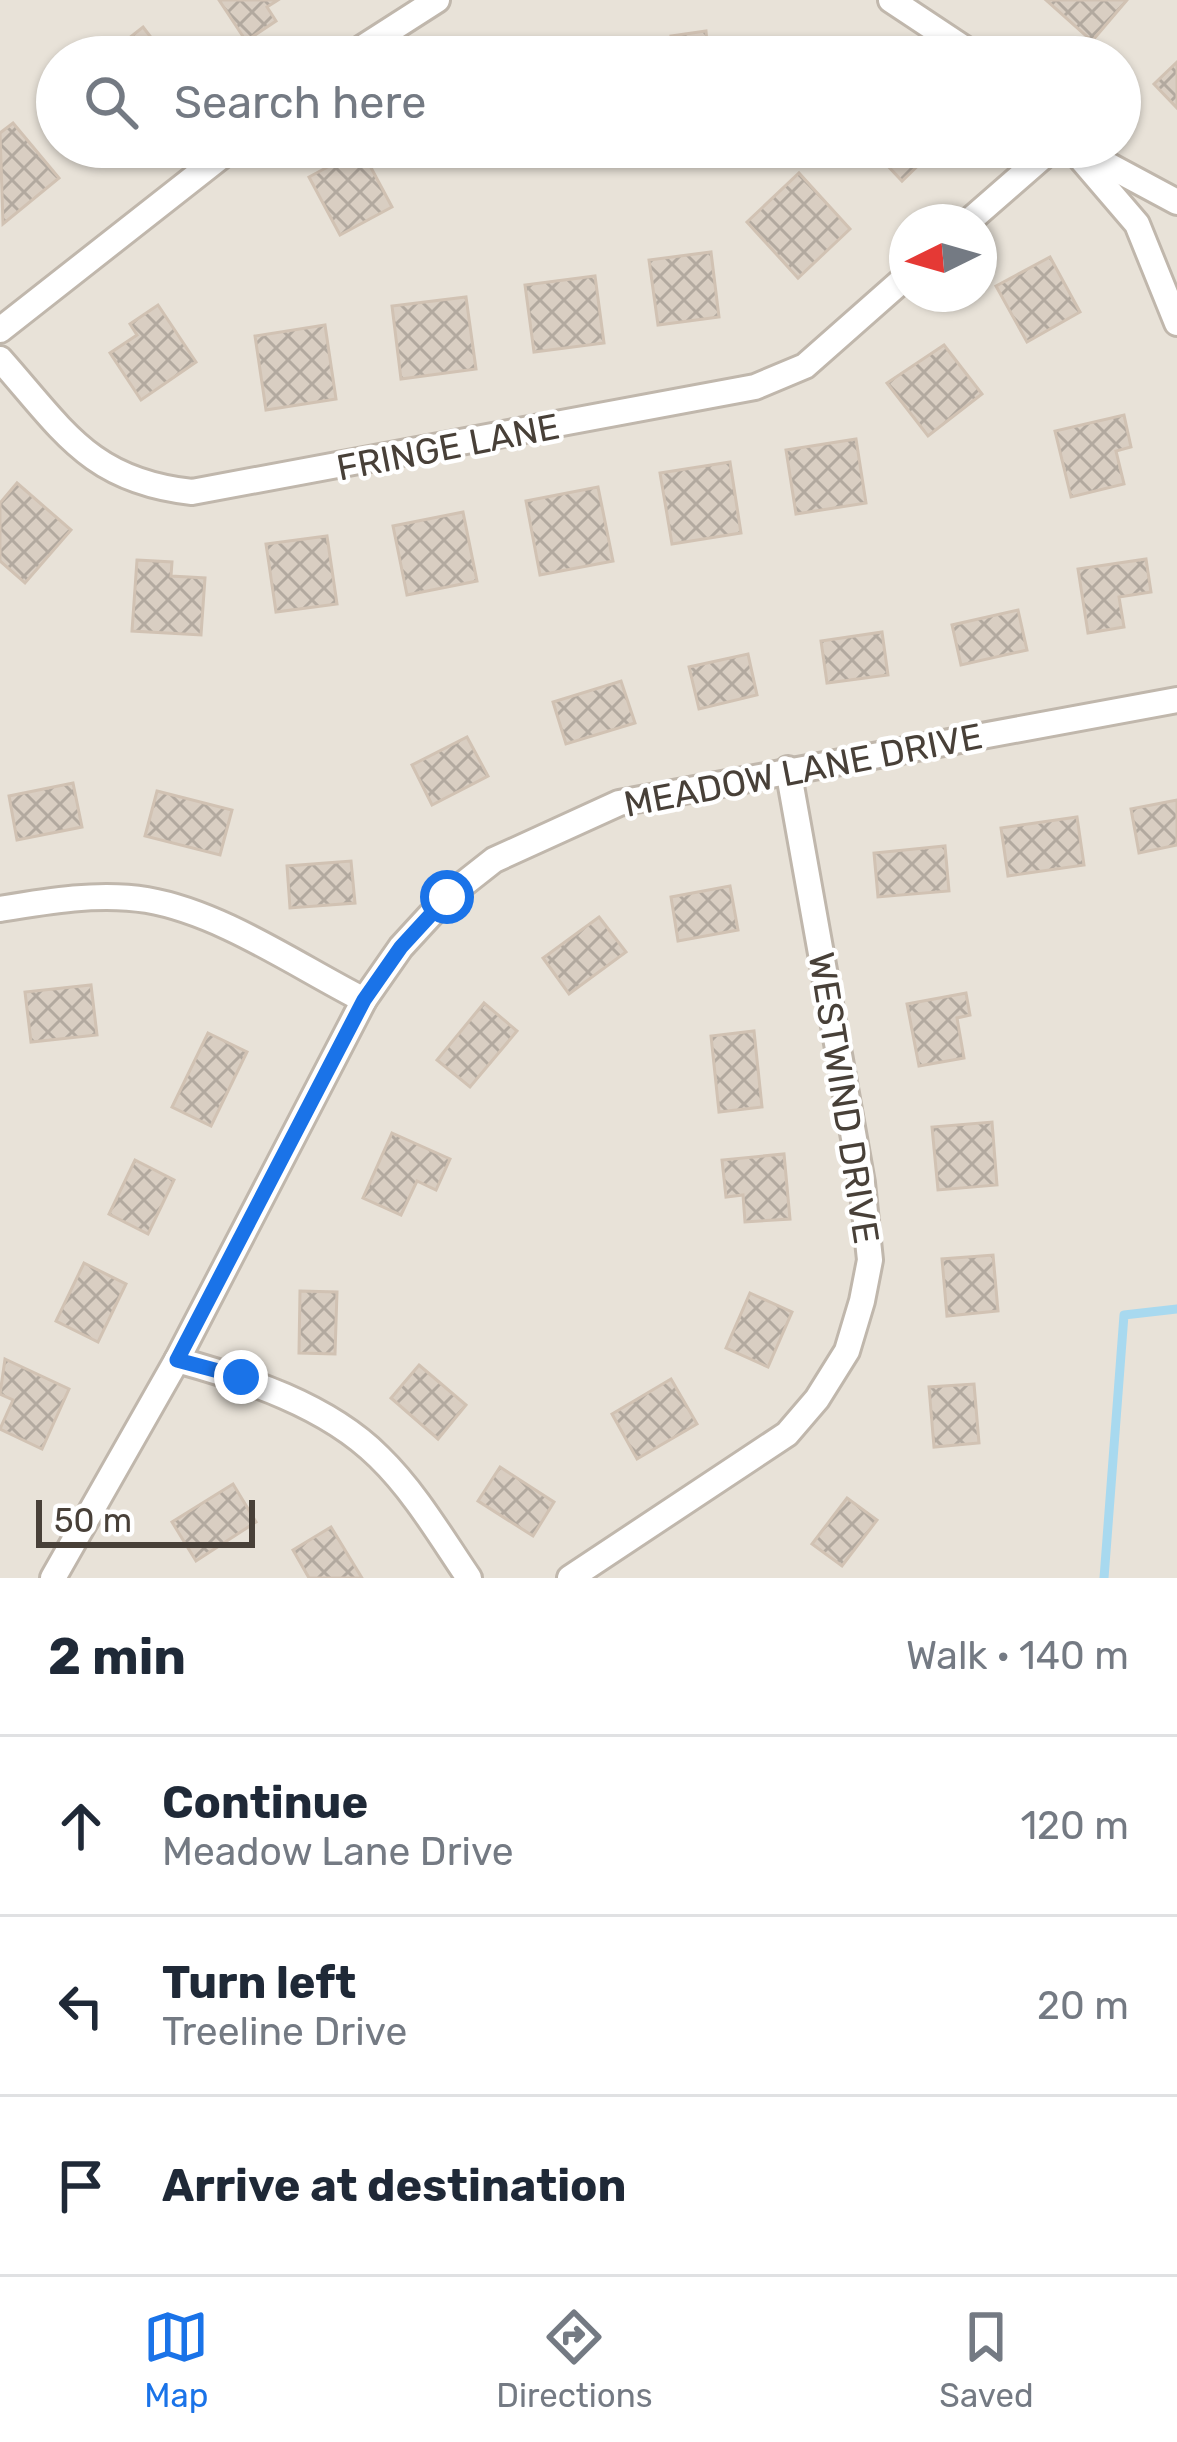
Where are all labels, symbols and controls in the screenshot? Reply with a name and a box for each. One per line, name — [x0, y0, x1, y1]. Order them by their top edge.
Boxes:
search box — [36, 36, 1141, 168]
icon: search — [78, 69, 144, 135]
text: Search here — [174, 76, 426, 129]
north arrow — [889, 204, 997, 312]
street label: FRINGE LANE — [333, 404, 563, 490]
street label: MEADOW LANE DRIVE — [620, 714, 986, 826]
route start — [420, 870, 474, 924]
street label: WESTWIND DRIVE — [800, 949, 888, 1247]
route end — [214, 1350, 268, 1404]
scale bar — [36, 1494, 255, 1547]
text: 50 m — [54, 1501, 132, 1540]
text: 2 min — [48, 1626, 186, 1687]
text: Walk · 140 m — [906, 1633, 1129, 1679]
text: Continue — [162, 1776, 368, 1829]
icon: ahead — [48, 1793, 114, 1859]
text: 120 m — [1020, 1803, 1129, 1849]
text: Meadow Lane Drive — [162, 1829, 514, 1875]
text: Turn left — [162, 1956, 356, 2009]
icon: left — [48, 1973, 114, 2039]
text: 20 m — [1037, 1983, 1129, 2029]
text: Treeline Drive — [162, 2009, 407, 2055]
icon: arrive — [48, 2153, 114, 2219]
text: Arrive at destination — [162, 2159, 627, 2212]
tab: Map — [143, 2304, 209, 2415]
tab: Directions — [496, 2304, 653, 2415]
tab: Saved — [939, 2304, 1034, 2415]

